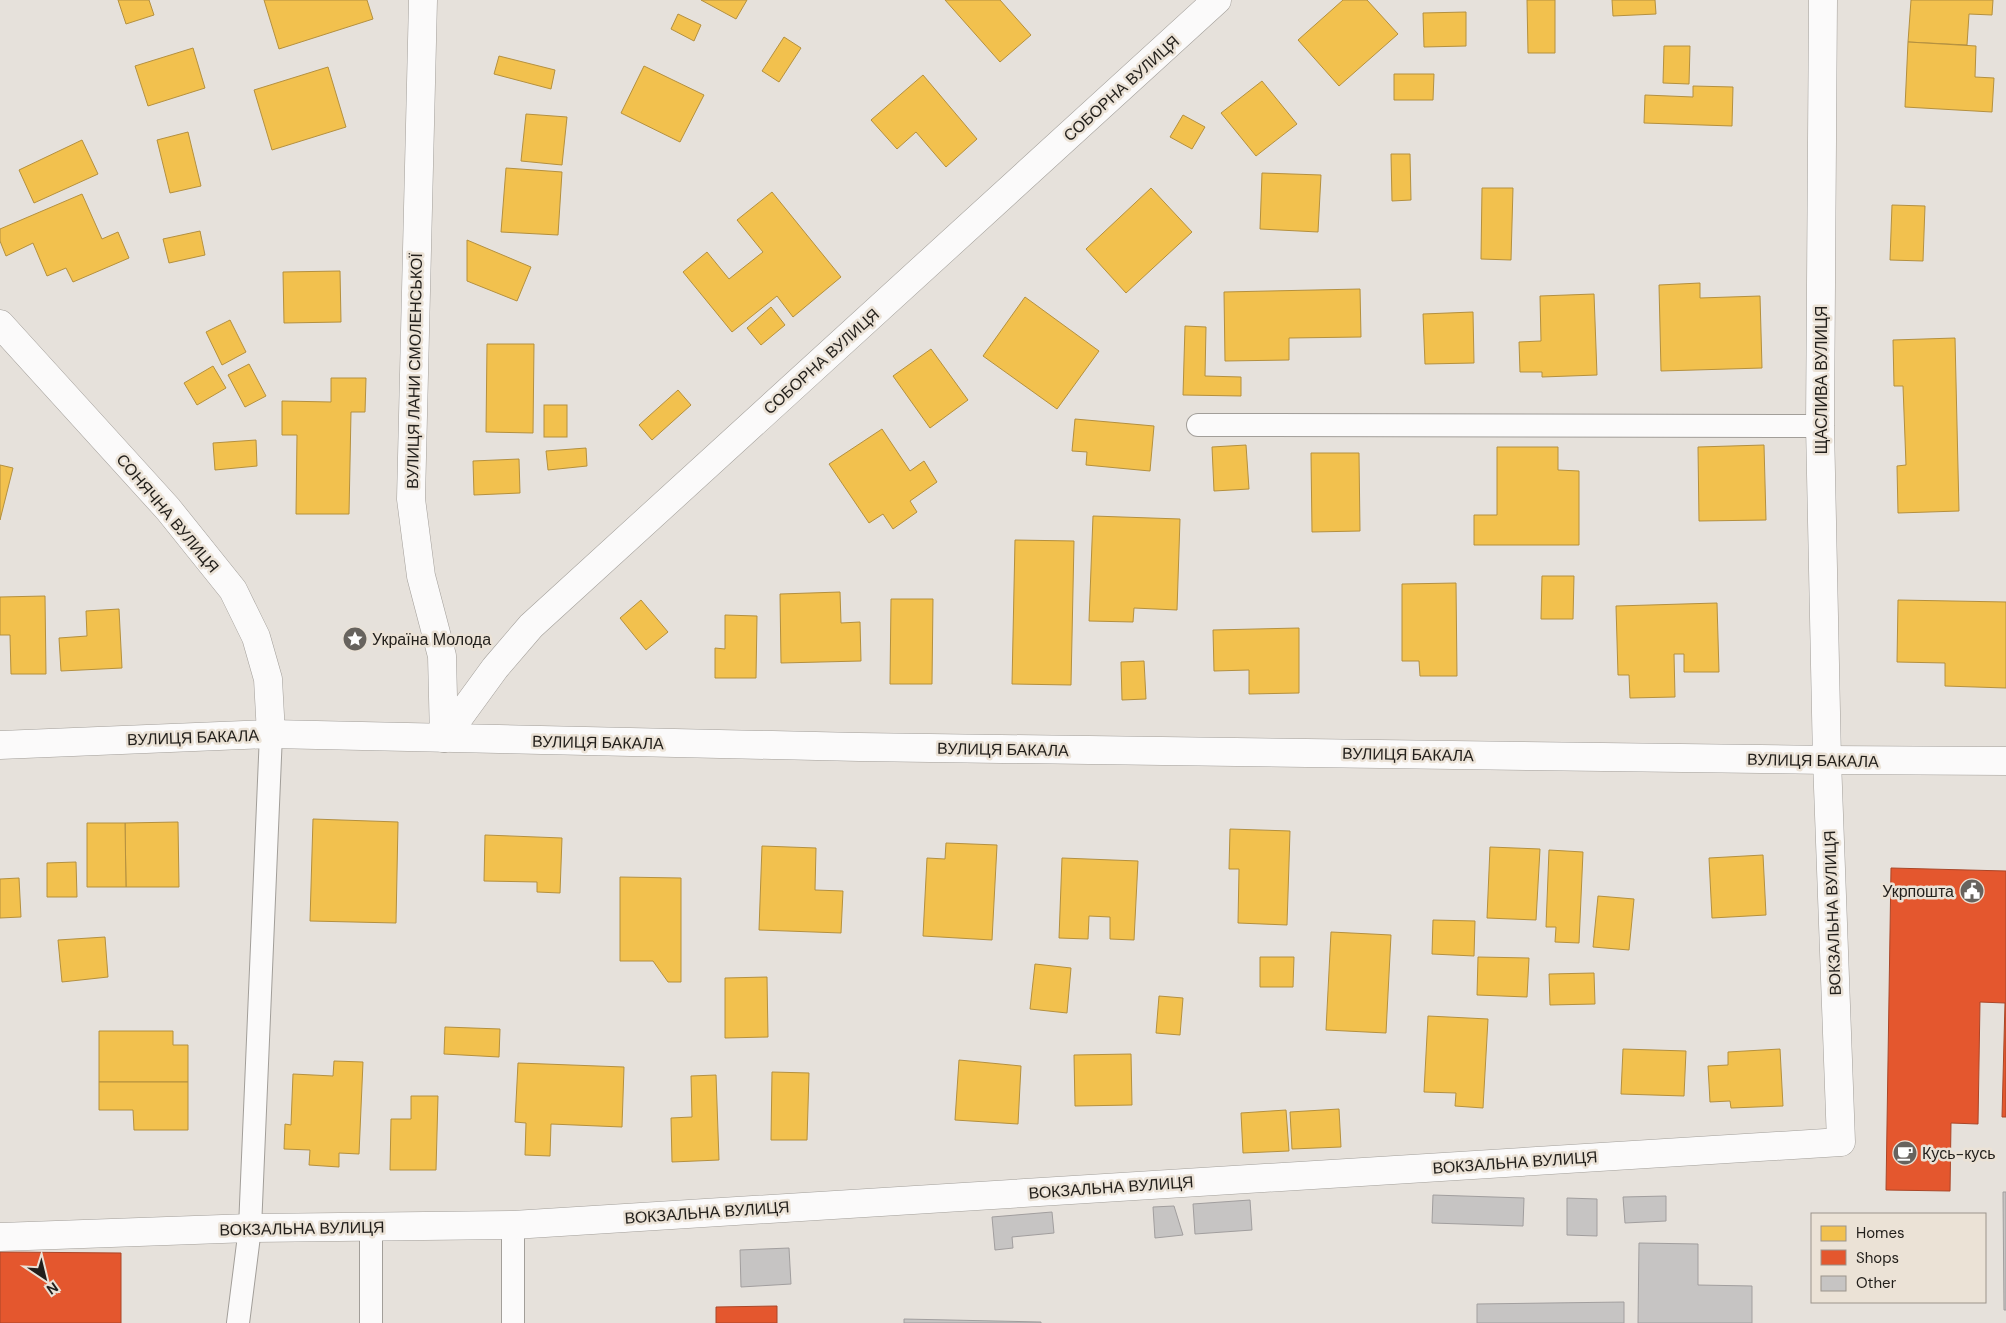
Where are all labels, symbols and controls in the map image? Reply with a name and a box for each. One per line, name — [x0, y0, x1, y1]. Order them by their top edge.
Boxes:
street label: СОБОРНА ВУЛИЦЯ — [1059, 31, 1184, 146]
street label: ВУЛИЦЯ ЛАНИ СМОЛЕНСЬКОЇ — [402, 252, 427, 489]
street label: СОБОРНА ВУЛИЦЯ — [759, 304, 884, 419]
street label: ЩАСЛИВА ВУЛИЦЯ — [1811, 306, 1832, 454]
street label: СОНЯЧНА ВУЛИЦЯ — [112, 449, 224, 577]
place icon: Україна Молода — [342, 626, 368, 652]
place label: Україна Молода — [372, 629, 491, 650]
street label: ВУЛИЦЯ БАКАЛА — [127, 725, 260, 750]
street label: ВУЛИЦЯ БАКАЛА — [532, 731, 664, 754]
street label: ВУЛИЦЯ БАКАЛА — [937, 738, 1069, 761]
street label: ВУЛИЦЯ БАКАЛА — [1342, 743, 1474, 766]
street label: ВУЛИЦЯ БАКАЛА — [1747, 749, 1879, 772]
street label: ВОКЗАЛЬНА ВУЛИЦЯ — [1819, 830, 1846, 996]
public building icon: Укрпошта — [1959, 878, 1985, 904]
place label: Укрпошта — [1882, 881, 1954, 902]
cafe icon: Кусь-кусь — [1892, 1140, 1918, 1166]
place label: Кусь-кусь — [1922, 1143, 1995, 1164]
street label: ВОКЗАЛЬНА ВУЛИЦЯ — [1432, 1146, 1598, 1179]
street label: ВОКЗАЛЬНА ВУЛИЦЯ — [1028, 1171, 1194, 1204]
street label: ВОКЗАЛЬНА ВУЛИЦЯ — [624, 1196, 790, 1229]
legend — [1811, 1213, 1986, 1303]
street label: ВОКЗАЛЬНА ВУЛИЦЯ — [219, 1217, 385, 1240]
text: Homes — [1856, 1223, 1905, 1243]
text: Shops — [1856, 1248, 1899, 1268]
north arrow — [20, 1253, 70, 1303]
text: Other — [1856, 1273, 1897, 1293]
text: N — [43, 1278, 62, 1299]

